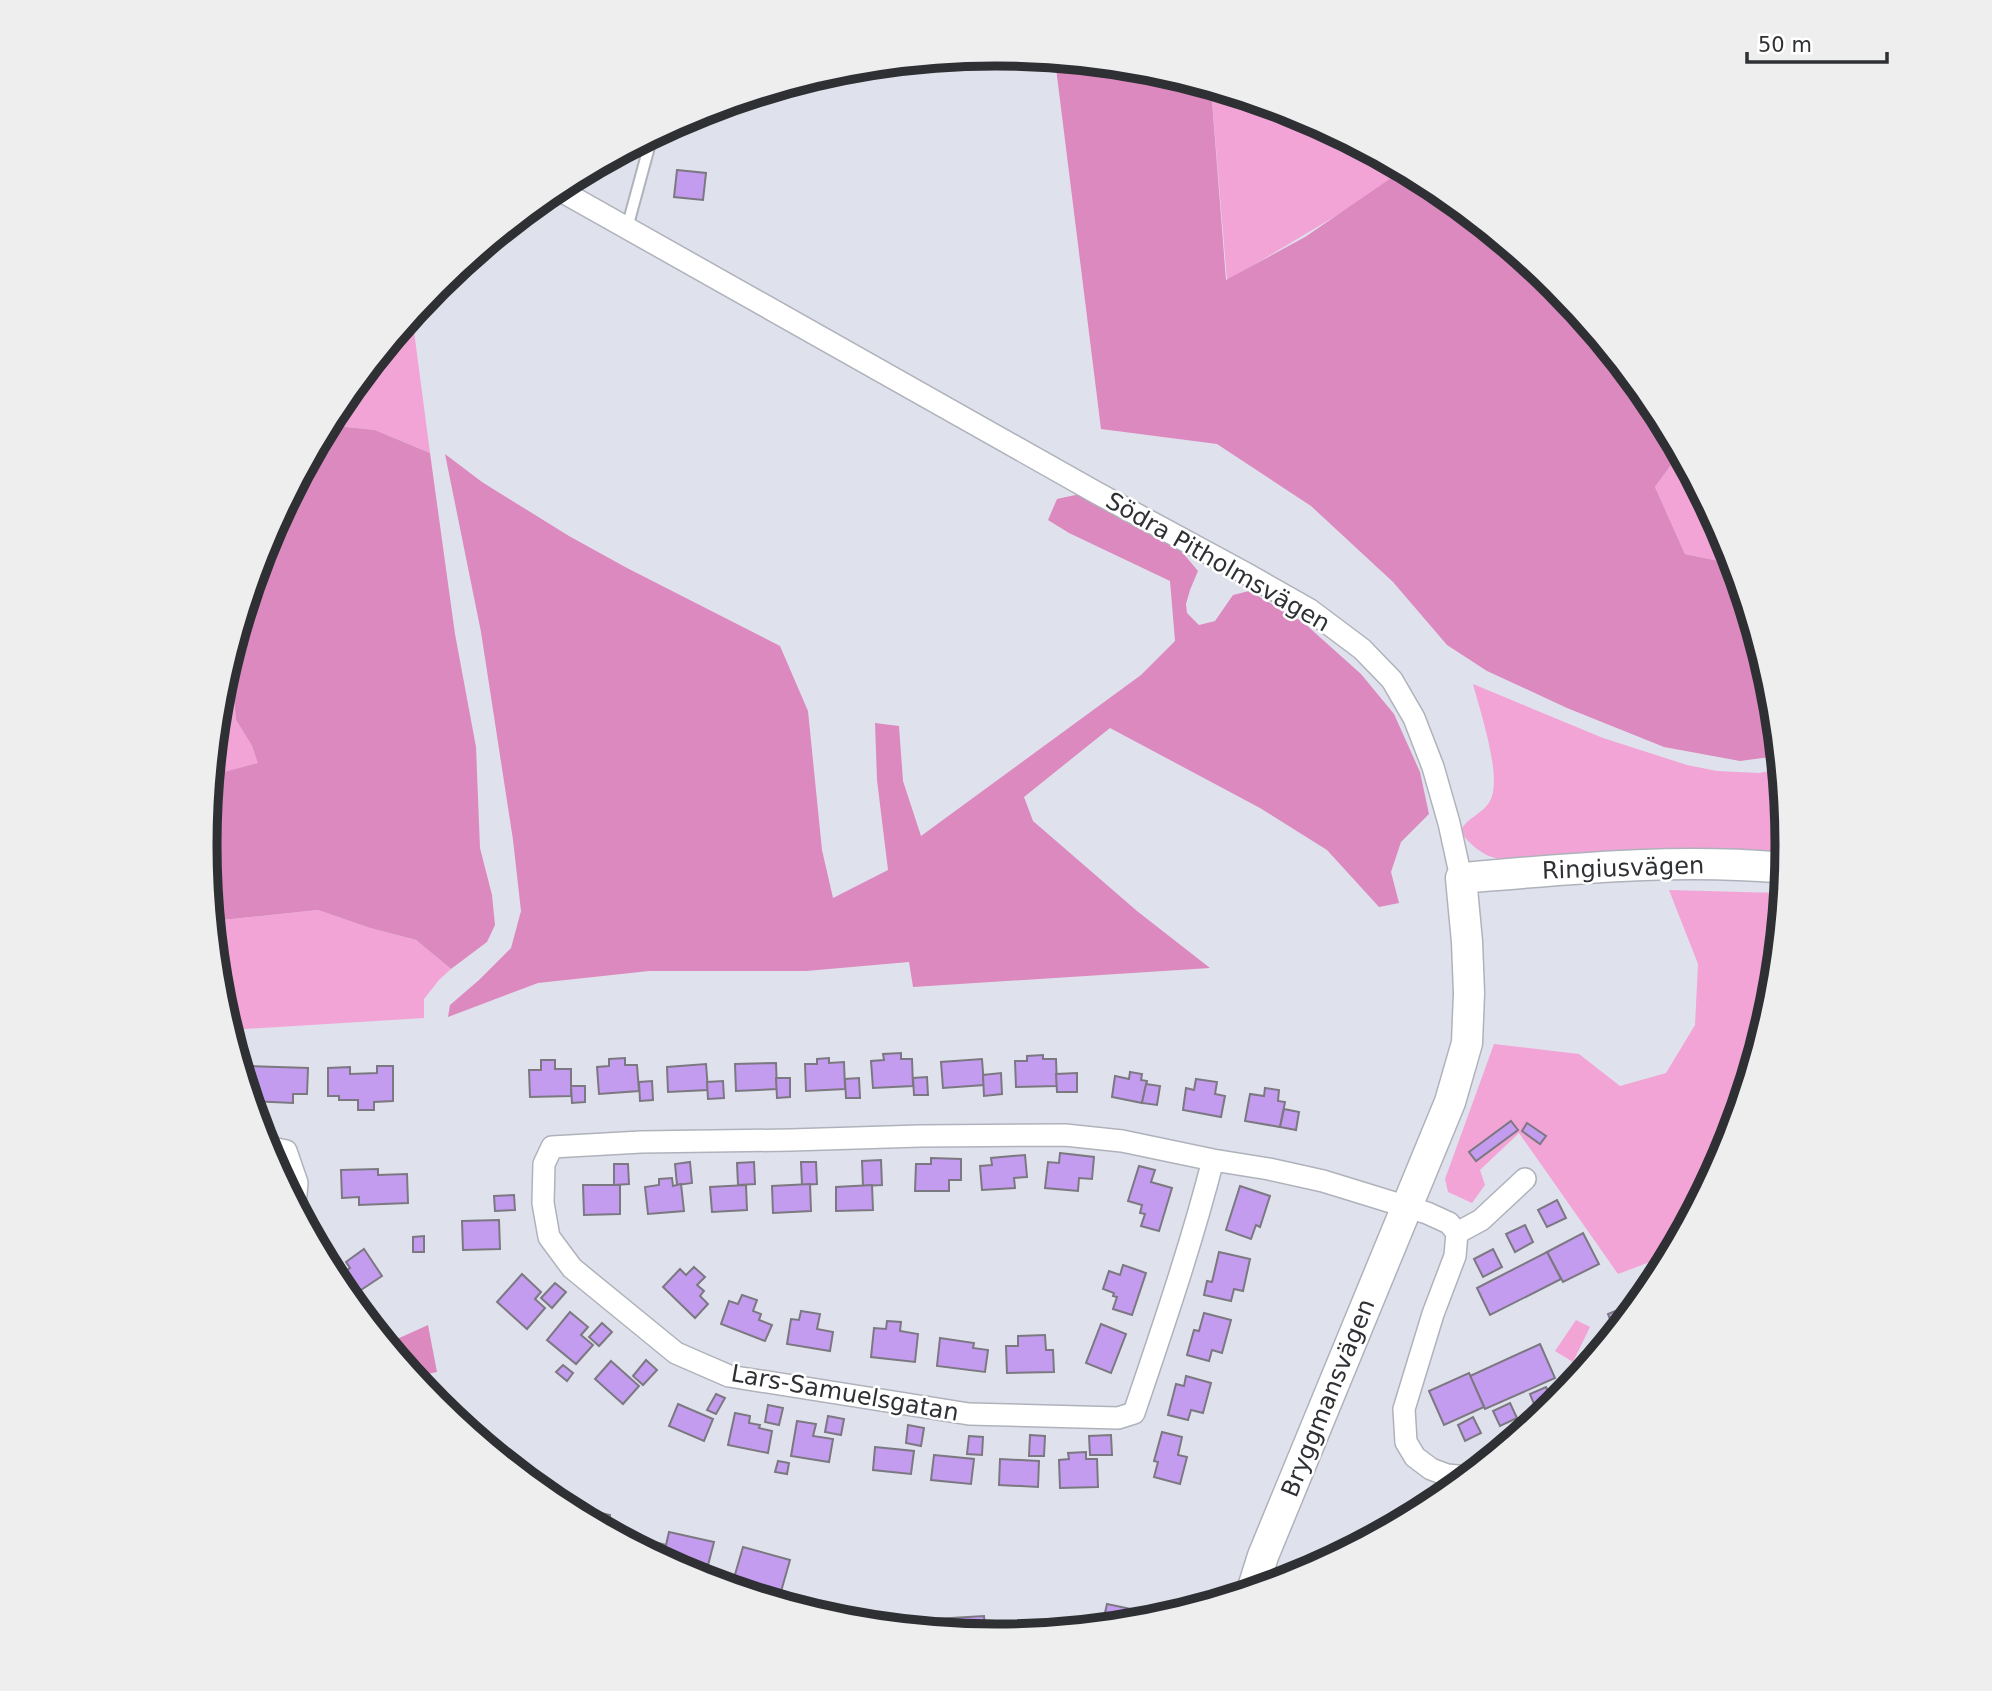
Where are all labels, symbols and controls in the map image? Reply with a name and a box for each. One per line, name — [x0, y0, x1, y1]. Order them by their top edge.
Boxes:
scale bar — [1747, 21, 1887, 65]
text: 50 m — [1758, 33, 1812, 57]
street label: Södra Pitholmsvägen — [1101, 486, 1335, 638]
street label: Ringiusvägen — [1541, 851, 1705, 885]
street label: Bryggmansvägen — [1276, 1295, 1380, 1501]
street label: Lars-Samuelsgatan — [729, 1359, 961, 1427]

